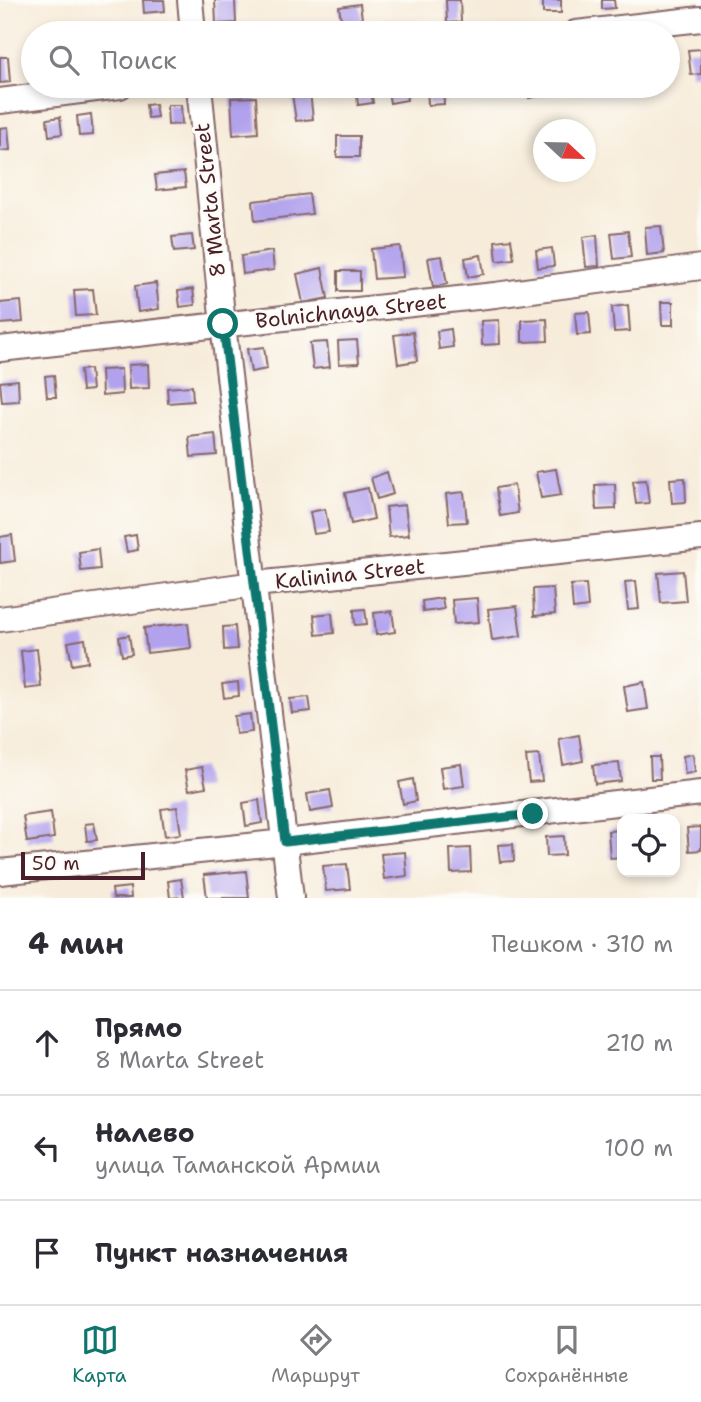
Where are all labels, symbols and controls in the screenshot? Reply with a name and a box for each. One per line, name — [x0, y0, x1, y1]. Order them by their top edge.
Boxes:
search box — [21, 21, 680, 98]
icon: search — [45, 41, 83, 79]
text: Поиск — [101, 42, 177, 77]
north arrow — [533, 119, 596, 182]
street label: 8 Marta Street — [188, 122, 232, 278]
street label: Bolnichnaya Street — [254, 287, 448, 335]
route start — [207, 308, 238, 339]
street label: Kalinina Street — [274, 552, 426, 596]
route end — [517, 798, 548, 829]
map controls — [617, 814, 680, 877]
button: locate — [617, 814, 680, 877]
scale bar — [21, 849, 145, 881]
text: 50 m — [32, 851, 80, 876]
text: 4 мин — [28, 923, 124, 964]
text: Пешком · 310 m — [491, 929, 673, 959]
text: Прямо — [95, 1010, 183, 1045]
icon: ahead — [28, 1024, 66, 1062]
text: 210 m — [605, 1028, 673, 1058]
text: 8 Marta Street — [95, 1045, 264, 1075]
text: Налево — [95, 1115, 195, 1150]
icon: left — [28, 1129, 66, 1167]
text: 100 m — [604, 1133, 673, 1163]
text: улица Таманской Армии — [95, 1150, 381, 1180]
icon: arrive — [28, 1234, 66, 1272]
text: Пункт назначения — [95, 1235, 348, 1270]
tab: Карта — [72, 1321, 127, 1388]
tab: Маршрут — [271, 1321, 360, 1388]
tab: Сохранённые — [505, 1321, 629, 1388]

